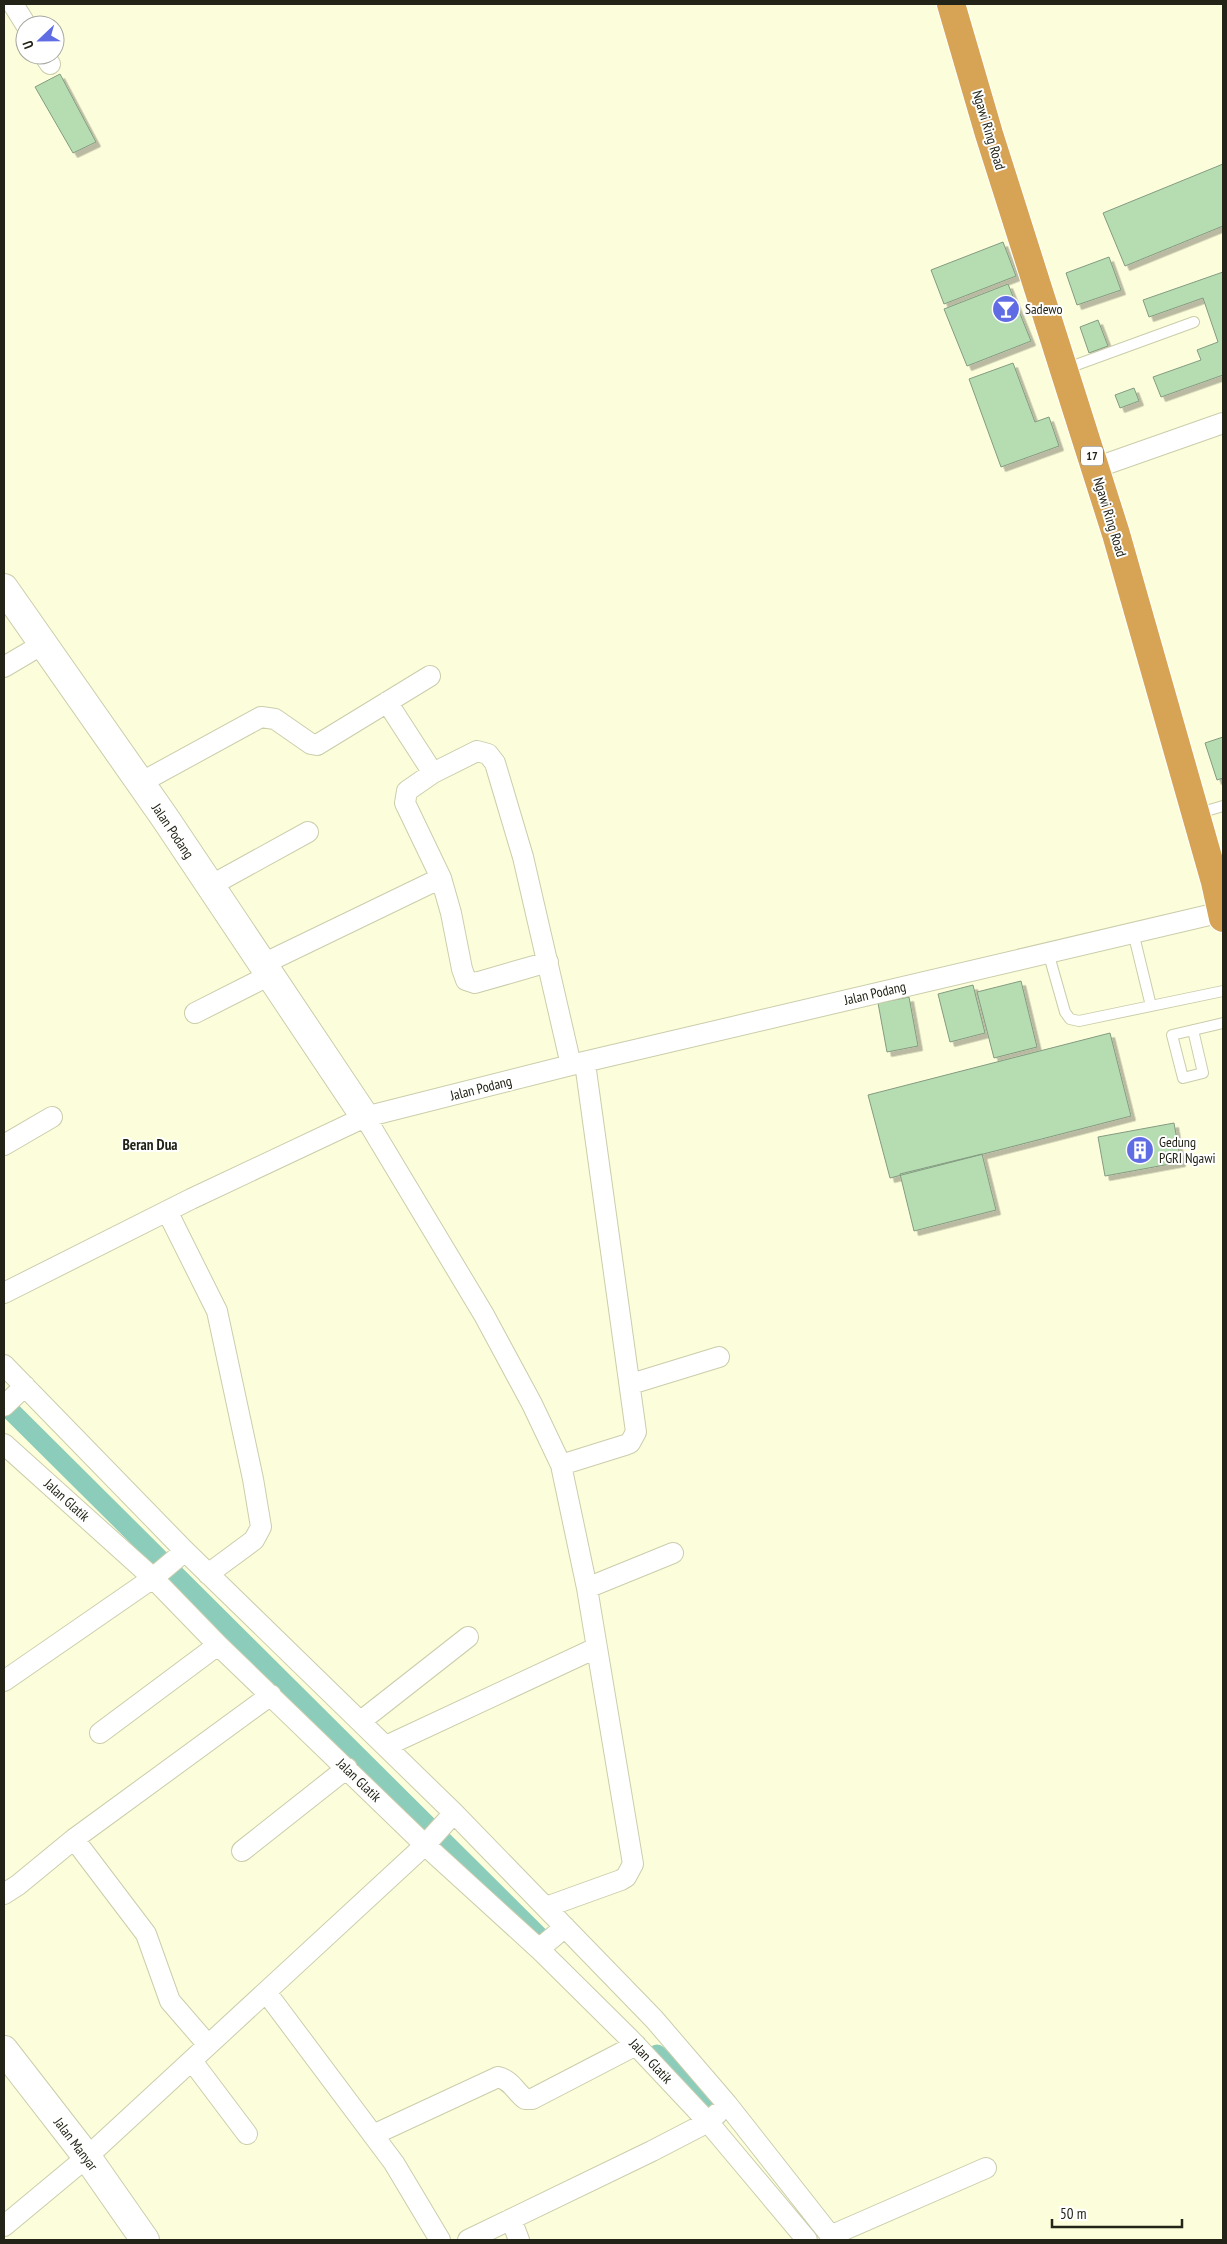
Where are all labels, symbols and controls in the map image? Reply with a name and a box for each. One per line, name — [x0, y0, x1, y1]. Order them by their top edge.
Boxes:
north arrow — [15, 15, 65, 65]
text: U — [18, 38, 38, 52]
street label: Ngawi Ring Road — [968, 88, 1010, 172]
bar icon: Sadewo — [991, 294, 1021, 324]
place label: Sadewo — [1025, 300, 1063, 318]
road number: 17 — [1081, 446, 1103, 466]
street label: Ngawi Ring Road — [1089, 475, 1131, 559]
street label: Jalan Podang — [147, 799, 198, 862]
street label: Jalan Podang — [841, 977, 908, 1009]
street label: Jalan Podang — [447, 1072, 514, 1105]
place label: Gedung PGRI Ngawi — [1159, 1133, 1215, 1167]
district label: Beran Dua — [122, 1135, 178, 1154]
building icon: Gedung PGRI Ngawi — [1125, 1135, 1155, 1165]
street label: Jalan Glatik — [40, 1474, 94, 1525]
street label: Jalan Glatik — [332, 1754, 385, 1806]
street label: Jalan Glatik — [625, 2034, 677, 2088]
street label: Jalan Manyar — [49, 2113, 102, 2174]
scale bar — [1052, 2196, 1182, 2228]
text: 50 m — [1060, 2204, 1086, 2223]

